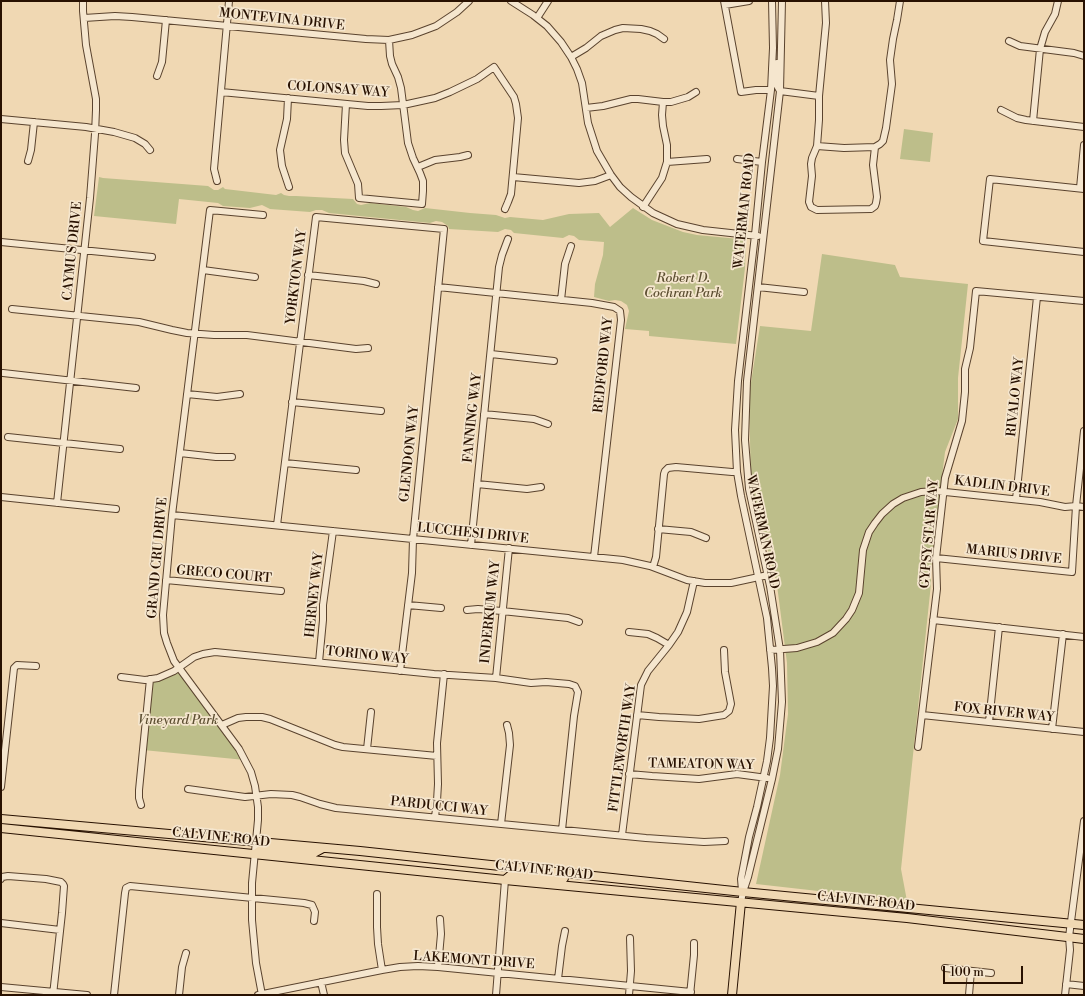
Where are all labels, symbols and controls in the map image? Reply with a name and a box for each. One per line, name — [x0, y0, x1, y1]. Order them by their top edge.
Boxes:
street label: MONTEVINA DRIVE — [218, 6, 346, 34]
street label: COLONSAY WAY — [287, 79, 389, 101]
street label: WATERMAN ROAD — [731, 152, 759, 270]
street label: CAYMUS DRIVE — [60, 201, 86, 301]
street label: YORKTON WAY — [283, 229, 311, 325]
park label: Robert D. Cochran Park — [644, 271, 722, 302]
street label: REDFORD WAY — [591, 316, 617, 414]
street label: RIVALO WAY — [1004, 357, 1028, 437]
street label: FANNING WAY — [461, 372, 485, 464]
street label: GLENDON WAY — [397, 405, 423, 503]
street label: WATERMAN ROAD — [742, 473, 782, 591]
street label: KADLIN DRIVE — [953, 473, 1051, 501]
street label: GYPSY STAR WAY — [917, 479, 943, 589]
street label: GRAND CRU DRIVE — [145, 497, 171, 619]
street label: LUCCHESI DRIVE — [416, 520, 530, 548]
street label: MARIUS DRIVE — [965, 542, 1063, 568]
street label: HERNEY WAY — [303, 551, 327, 639]
street label: INDERKUM WAY — [478, 560, 504, 664]
street label: GRECO COURT — [176, 563, 272, 587]
street label: TORINO WAY — [325, 644, 409, 668]
street label: FITTLEWORTH WAY — [606, 683, 640, 813]
street label: FOX RIVER WAY — [953, 700, 1055, 726]
park label: Vineyard Park — [138, 713, 218, 729]
street label: TAMEATON WAY — [648, 756, 754, 774]
street label: PARDUCCI WAY — [390, 794, 488, 820]
street label: CALVINE ROAD — [171, 825, 271, 851]
street label: CALVINE ROAD — [494, 858, 594, 884]
street label: CALVINE ROAD — [816, 889, 916, 915]
street label: LAKEMONT DRIVE — [413, 949, 535, 973]
scale bar — [945, 958, 1025, 984]
text: 100 m — [950, 965, 984, 980]

